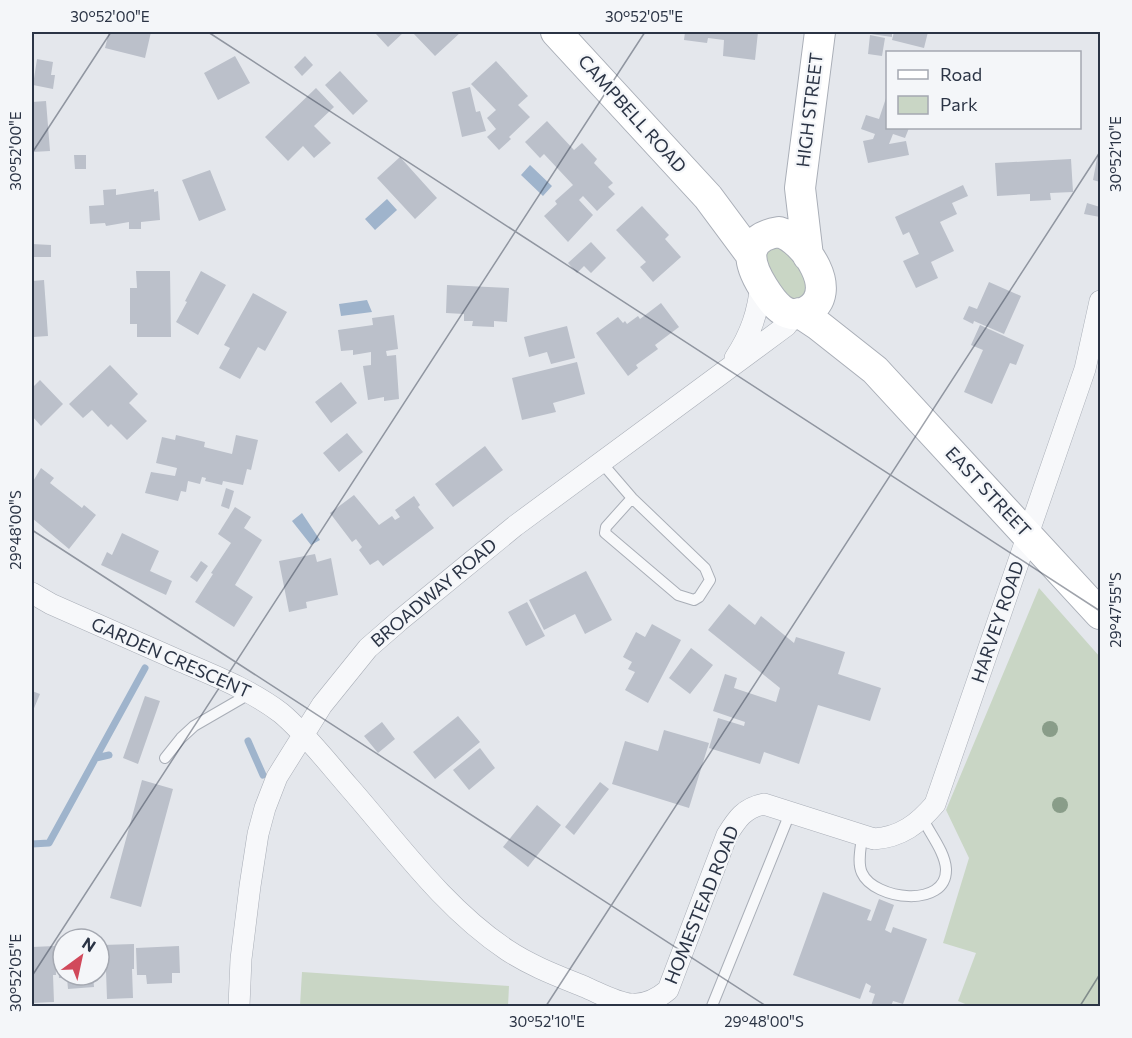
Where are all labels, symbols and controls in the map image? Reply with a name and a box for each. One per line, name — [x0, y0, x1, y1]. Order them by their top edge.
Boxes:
text: 30°52'00"E — [70, 7, 150, 25]
text: 30°52'05"E — [605, 7, 683, 25]
street label: CAMPBELL ROAD — [574, 50, 692, 177]
street label: HIGH STREET — [791, 51, 827, 169]
legend — [886, 51, 1081, 129]
text: Road — [940, 63, 982, 85]
text: Park — [940, 93, 978, 115]
text: 30°52'00"E — [6, 111, 24, 191]
text: 30°52'10"E — [1106, 116, 1124, 192]
street label: EAST STREET — [941, 442, 1036, 541]
text: 29°48'00"S — [6, 490, 24, 570]
street label: BROADWAY ROAD — [366, 533, 501, 651]
street label: HARVEY ROAD — [966, 558, 1028, 686]
text: 29°47'55"S — [1106, 572, 1124, 648]
street label: GARDEN CRESCENT — [88, 612, 255, 702]
street label: HOMESTEAD ROAD — [659, 822, 743, 987]
north arrow — [51, 927, 111, 987]
text: N — [79, 933, 100, 955]
text: 30°52'05"E — [6, 934, 24, 1012]
text: 30°52'10"E — [509, 1012, 585, 1030]
text: 29°48'00"S — [724, 1012, 804, 1030]

